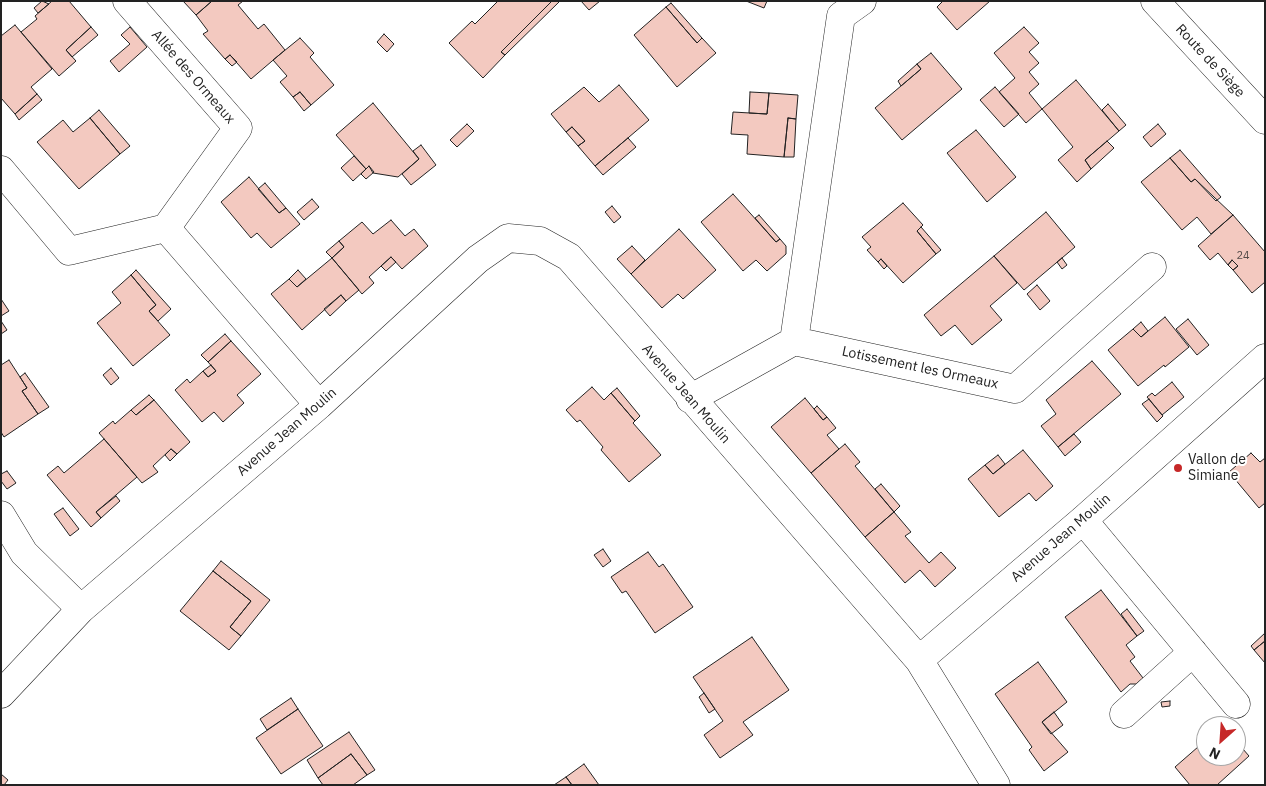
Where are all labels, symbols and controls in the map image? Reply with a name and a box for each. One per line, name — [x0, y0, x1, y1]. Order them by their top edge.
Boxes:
street label: Route de Siège — [1172, 21, 1248, 101]
street label: Allée des Ormeaux — [148, 27, 238, 127]
house number: 24 — [1236, 249, 1250, 263]
street label: Avenue Jean Moulin — [638, 341, 734, 447]
street label: Lotissement les Ormeaux — [840, 343, 1000, 393]
street label: Avenue Jean Moulin — [234, 384, 340, 480]
place label: Vallon de Simiane — [1188, 452, 1246, 484]
marker: Vallon de Simiane — [1172, 462, 1184, 474]
street label: Avenue Jean Moulin — [1008, 490, 1114, 586]
north arrow — [1196, 716, 1246, 766]
text: N — [1206, 743, 1223, 764]

